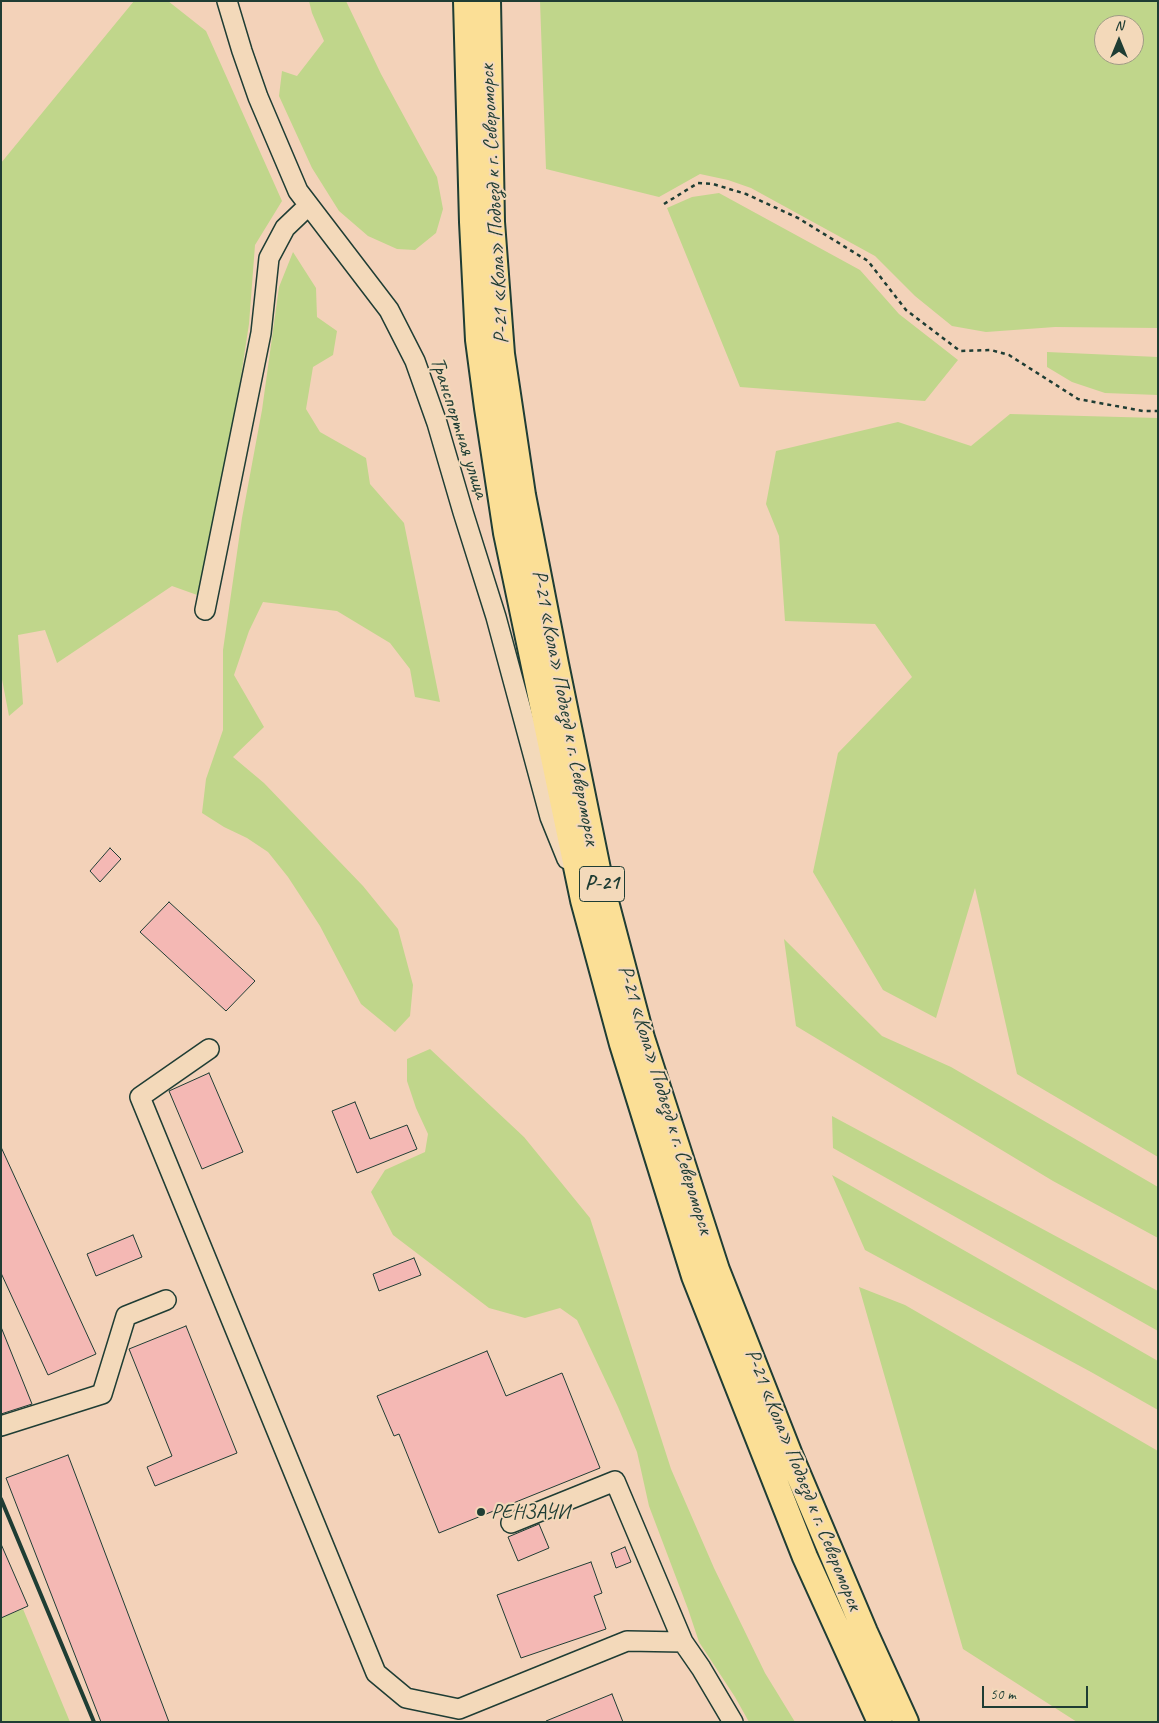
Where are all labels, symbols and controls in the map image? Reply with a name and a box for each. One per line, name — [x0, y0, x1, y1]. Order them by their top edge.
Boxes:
north arrow — [1094, 15, 1144, 65]
text: N — [1115, 17, 1123, 34]
street label: Р-21 «Кола» Подъезд к г. Североморск — [475, 64, 515, 344]
street label: Транспортная улица — [424, 354, 494, 502]
street label: Р-21 «Кола» Подъезд к г. Североморск — [526, 568, 604, 848]
road number: Р-21 — [580, 866, 624, 902]
street label: Р-21 «Кола» Подъезд к г. Североморск — [612, 962, 718, 1238]
street label: Р-21 «Кола» Подъезд к г. Североморск — [739, 1345, 867, 1615]
place label: РЕНЗАЧИ — [491, 1499, 569, 1525]
marker: РЕНЗАЧИ — [475, 1506, 487, 1518]
scale bar — [984, 1676, 1090, 1708]
text: 50 m — [990, 1685, 1016, 1704]

